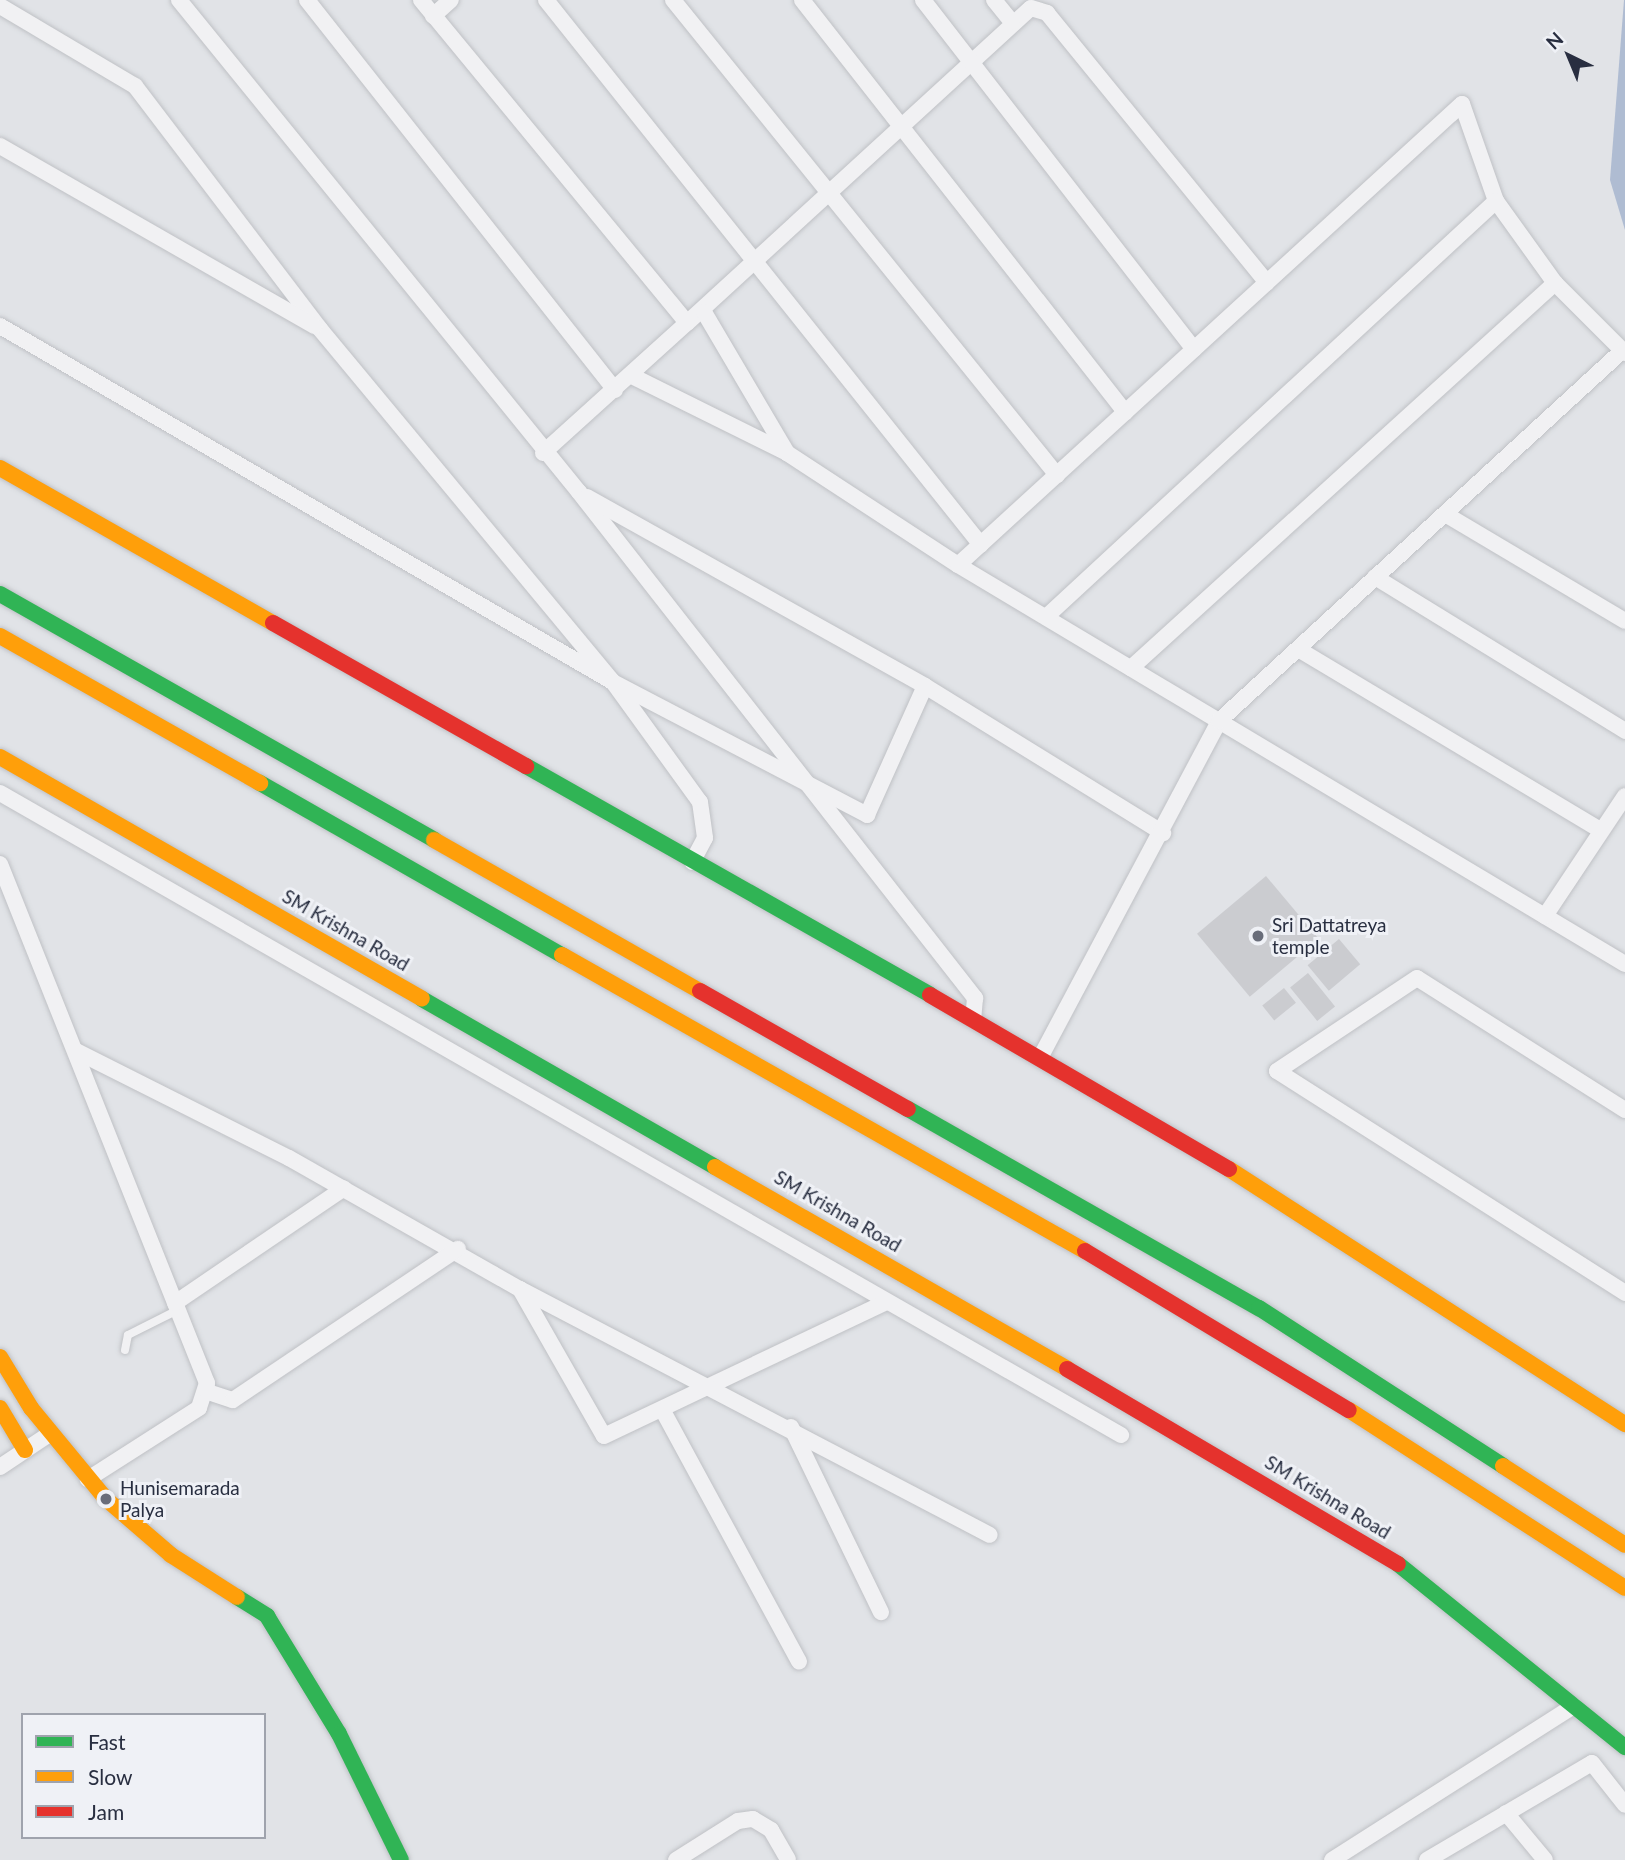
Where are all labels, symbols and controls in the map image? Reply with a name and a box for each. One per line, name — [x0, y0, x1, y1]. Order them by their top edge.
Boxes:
north arrow — [1534, 21, 1604, 91]
text: N — [1541, 27, 1568, 54]
street label: SM Krishna Road — [278, 884, 414, 976]
place label: Sri Dattatreya temple — [1272, 914, 1386, 958]
marker: Sri Dattatreya temple — [1250, 928, 1266, 944]
street label: SM Krishna Road — [770, 1165, 906, 1257]
street label: SM Krishna Road — [1261, 1450, 1395, 1544]
place label: Hunisemarada Palya — [120, 1477, 240, 1521]
marker: Hunisemarada Palya — [98, 1491, 114, 1507]
legend — [21, 1713, 266, 1839]
text: Fast — [88, 1729, 125, 1754]
text: Slow — [88, 1764, 132, 1789]
text: Jam — [88, 1799, 124, 1824]

